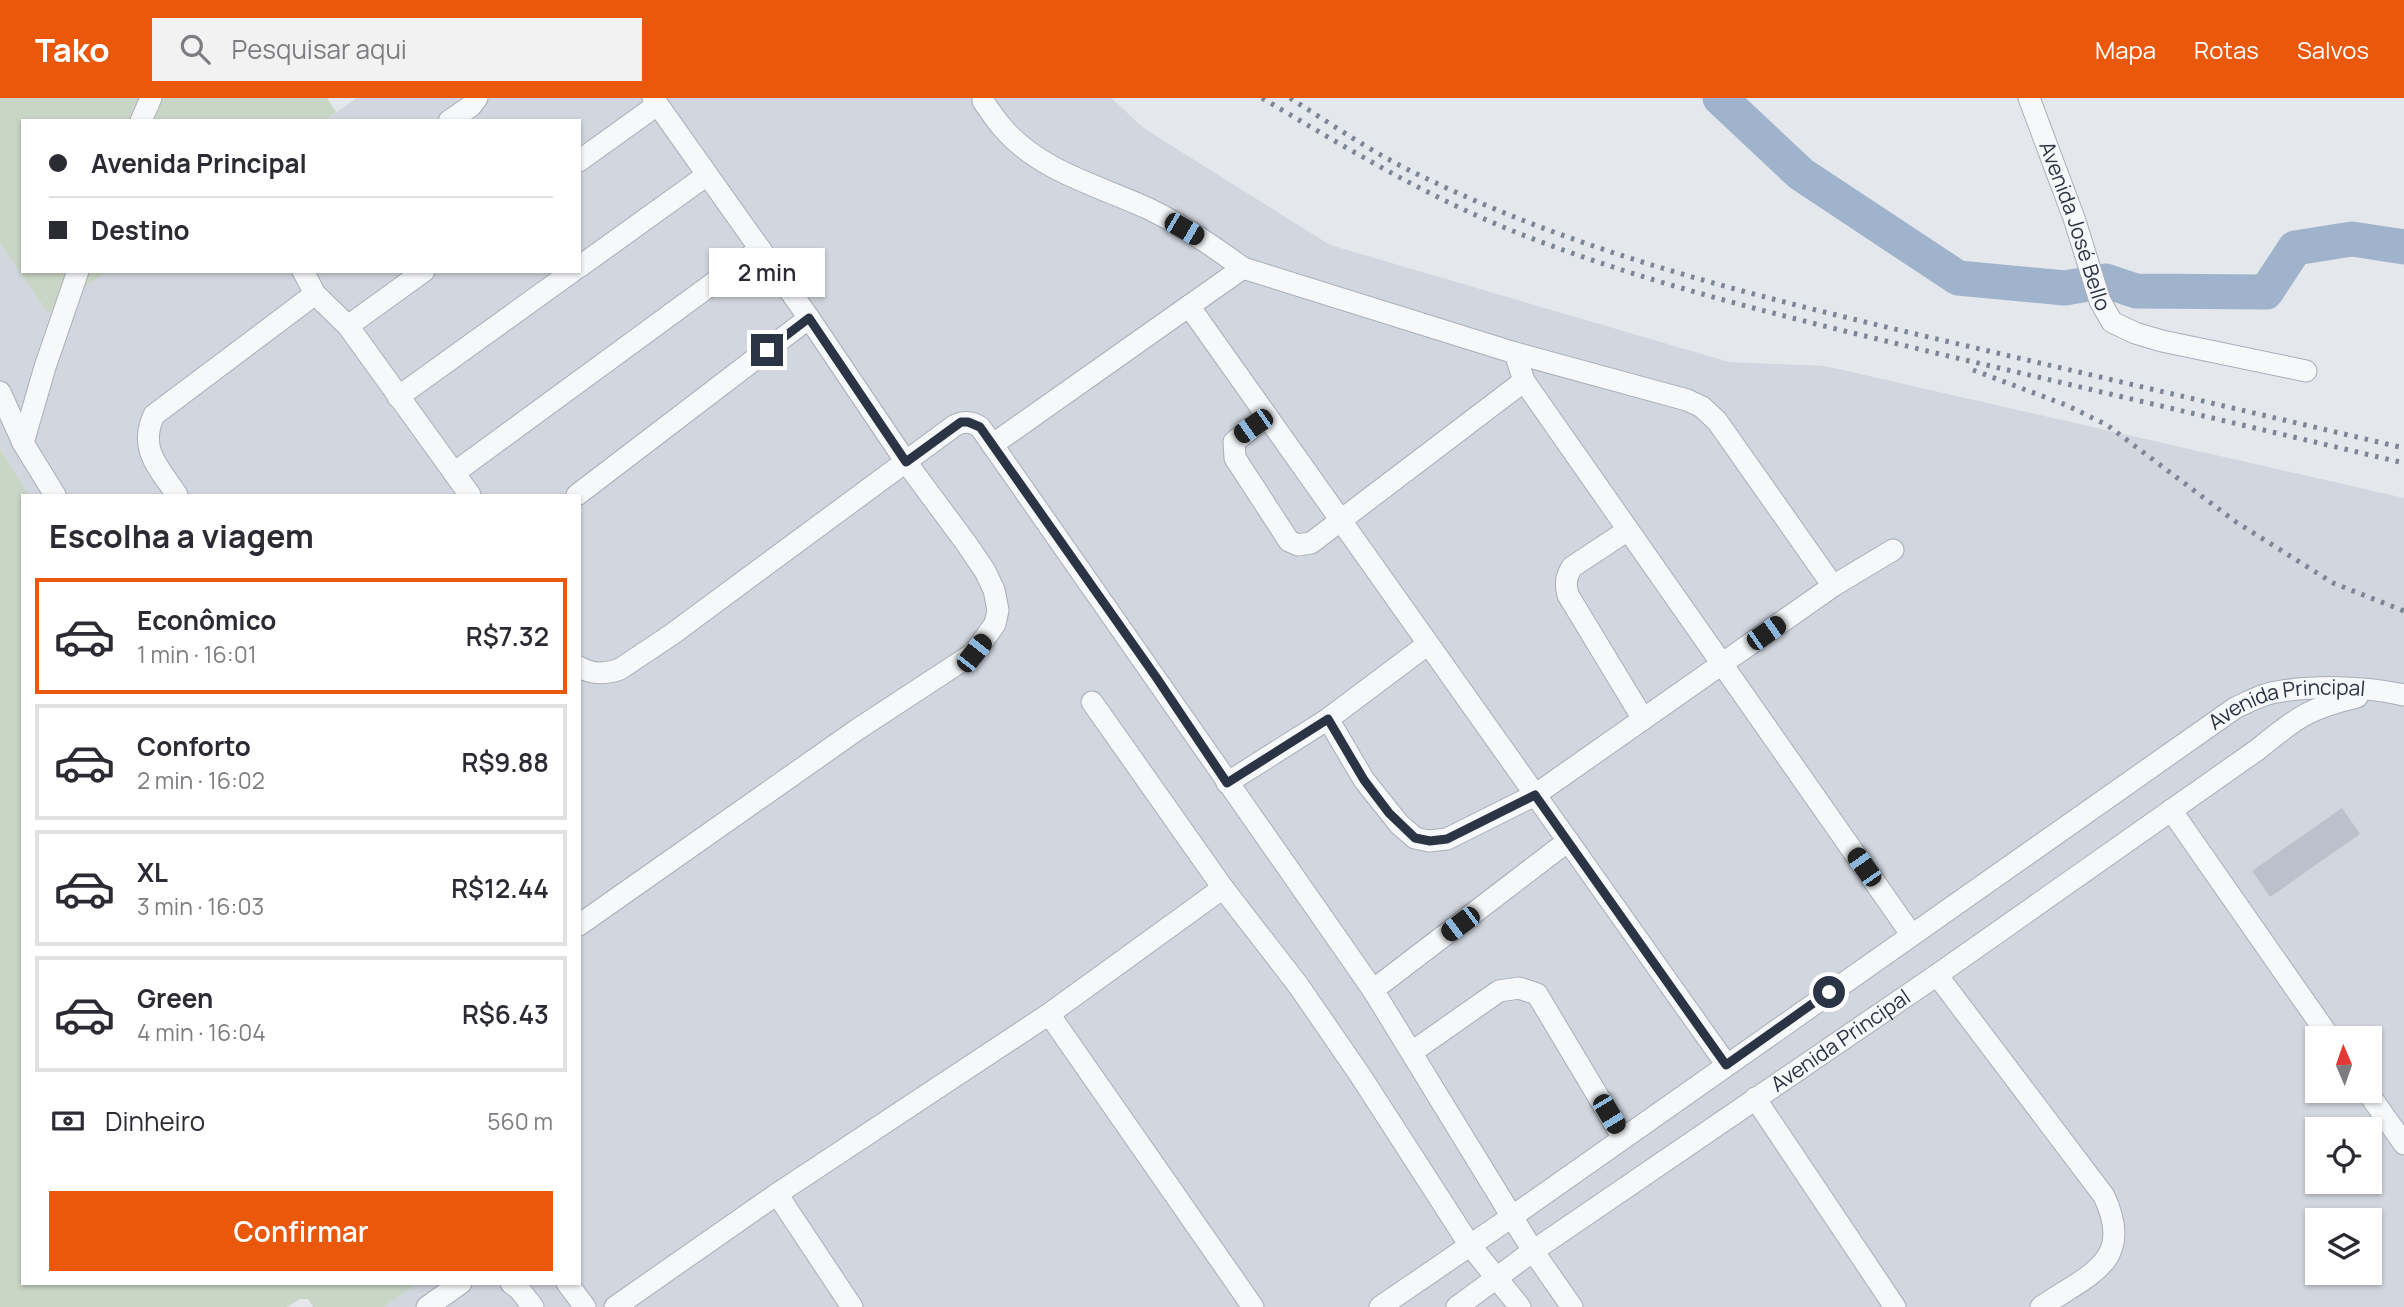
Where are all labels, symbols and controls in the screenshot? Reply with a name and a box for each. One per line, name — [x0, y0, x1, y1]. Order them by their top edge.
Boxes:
search box — [152, 18, 642, 81]
text: Tako — [35, 27, 110, 72]
icon: search — [176, 30, 214, 68]
text: Pesquisar aqui — [232, 31, 407, 67]
text: Mapa — [2095, 33, 2156, 66]
text: Rotas — [2194, 33, 2259, 66]
text: Salvos — [2297, 33, 2369, 66]
street label: Avenida José Bello — [2033, 137, 2118, 316]
text: Avenida Principal — [91, 145, 307, 181]
car — [1161, 209, 1208, 249]
text: Destino — [91, 212, 190, 248]
callout: 2 min — [709, 248, 825, 298]
text: 2 min — [738, 256, 796, 288]
route end — [751, 334, 783, 366]
car — [1230, 405, 1277, 447]
text: Escolha a viagem — [49, 514, 314, 558]
text: Econômico — [137, 602, 276, 638]
icon: car — [53, 605, 116, 668]
car — [1743, 612, 1790, 654]
text: R$7.32 — [466, 618, 549, 654]
car — [953, 630, 996, 676]
text: 1 min · 16:01 — [137, 638, 257, 670]
street label: Avenida Principal — [2202, 673, 2367, 736]
text: Conforto — [137, 728, 251, 764]
icon: car — [53, 731, 116, 794]
text: R$9.88 — [461, 744, 549, 780]
text: 2 min · 16:02 — [137, 764, 265, 796]
car — [1844, 844, 1885, 890]
text: XL — [137, 854, 168, 890]
icon: car — [53, 857, 116, 920]
text: R$12.44 — [451, 870, 549, 906]
text: 3 min · 16:03 — [137, 890, 264, 922]
car — [1437, 903, 1484, 945]
route start — [1813, 976, 1845, 1008]
text: Green — [137, 980, 213, 1016]
street label: Avenida Principal — [1765, 982, 1915, 1098]
icon: car — [53, 983, 116, 1046]
text: R$6.43 — [462, 996, 549, 1032]
text: 4 min · 16:04 — [137, 1016, 266, 1048]
north arrow — [2305, 1026, 2382, 1102]
map controls — [2305, 1026, 2382, 1285]
car — [1590, 1091, 1629, 1137]
icon: cash — [49, 1102, 87, 1140]
text: Dinheiro — [105, 1103, 205, 1139]
text: 560 m — [487, 1105, 553, 1137]
button: locate — [2305, 1117, 2382, 1194]
button: Confirmar — [49, 1191, 553, 1271]
button: layers — [2305, 1208, 2382, 1285]

